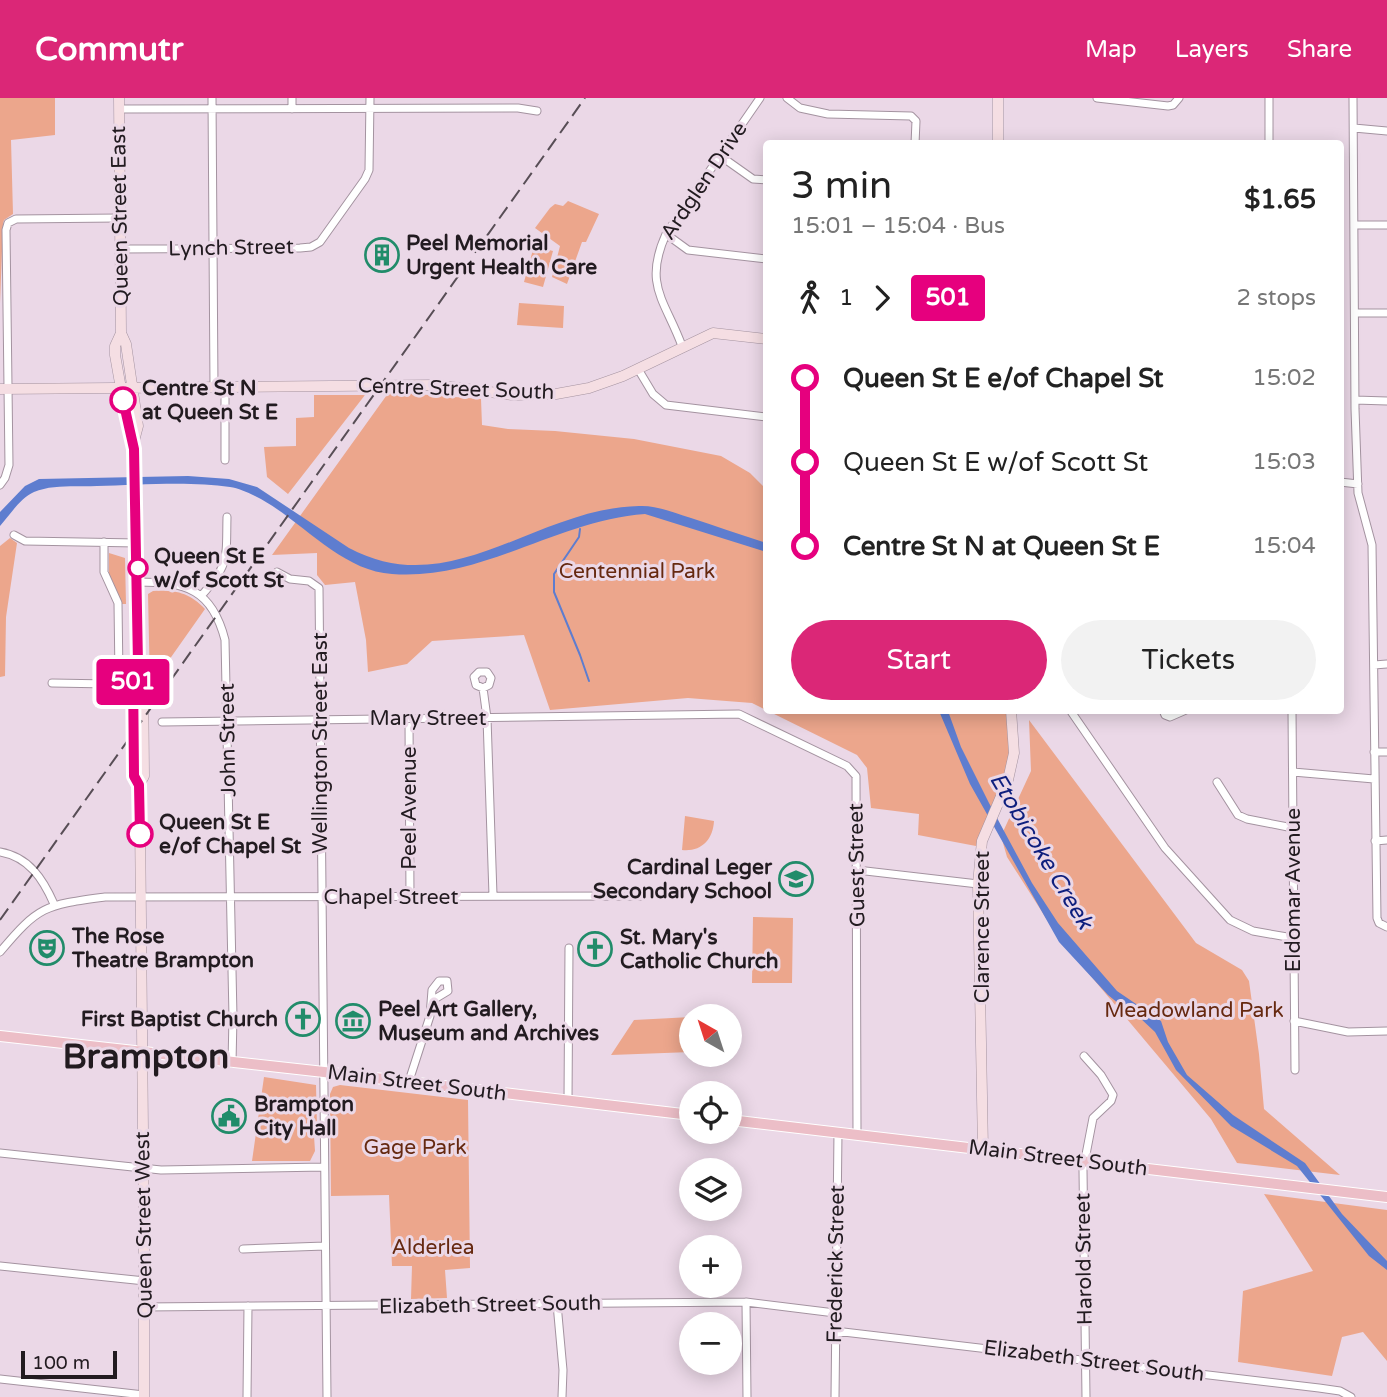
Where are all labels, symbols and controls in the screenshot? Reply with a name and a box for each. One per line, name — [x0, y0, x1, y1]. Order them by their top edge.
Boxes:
text: Commutr — [35, 30, 183, 69]
text: Map — [1085, 35, 1137, 64]
text: Layers — [1175, 35, 1249, 64]
text: Share — [1287, 35, 1352, 64]
street label: Ardglen Drive — [655, 117, 753, 245]
street label: Queen Street East — [106, 126, 134, 306]
text: 3 min — [791, 163, 892, 209]
text: $1.65 — [1244, 184, 1316, 215]
text: 15:01 – 15:04 · Bus — [791, 212, 1005, 240]
place label: Peel Memorial Urgent Health Care — [406, 231, 597, 280]
street label: Lynch Street — [168, 234, 294, 262]
building icon: Peel Memorial Urgent Health Care — [363, 236, 401, 274]
icon: walk — [791, 279, 829, 317]
icon: forward — [863, 279, 901, 317]
text: 501 — [925, 283, 971, 312]
text: 1 — [839, 284, 853, 312]
text: 2 stops — [1236, 284, 1316, 312]
text: Queen St E e/of Chapel St — [843, 363, 1164, 394]
text: 15:02 — [1252, 364, 1316, 392]
street label: Centre Street South — [357, 373, 555, 405]
place label: Centre St N at Queen St E — [142, 376, 278, 425]
marker: Centre St N at Queen St E — [110, 387, 136, 413]
text: Queen St E w/of Scott St — [843, 447, 1148, 478]
text: 15:03 — [1252, 448, 1316, 476]
text: Centre St N at Queen St E — [843, 531, 1160, 562]
text: 15:04 — [1252, 532, 1316, 560]
place label: Queen St E w/of Scott St — [154, 544, 284, 593]
marker: Queen St E w/of Scott St — [128, 558, 148, 578]
park label: Centennial Park — [559, 559, 715, 584]
button: Start — [791, 620, 1047, 700]
button: Tickets — [1061, 620, 1316, 700]
street label: Wellington Street East — [308, 632, 333, 854]
line badge: 501 — [93, 659, 173, 705]
text: 501 — [110, 667, 156, 696]
street label: John Street — [215, 683, 241, 797]
street label: Mary Street — [370, 706, 486, 731]
street label: Peel Avenue — [397, 746, 422, 870]
water label: Etobicoke Creek — [983, 768, 1099, 936]
street label: Guest Street — [843, 803, 871, 927]
street label: Eldomar Avenue — [1281, 808, 1306, 972]
place label: Queen St E e/of Chapel St — [159, 810, 301, 859]
marker: Queen St E e/of Chapel St — [127, 821, 153, 847]
street label: Clarence Street — [970, 851, 995, 1003]
place label: Cardinal Leger Secondary School — [593, 855, 773, 904]
school or university icon: Cardinal Leger Secondary School — [777, 860, 815, 898]
street label: Chapel Street — [323, 885, 459, 910]
place label: The Rose Theatre Brampton — [71, 924, 254, 973]
place label: St. Mary's Catholic Church — [620, 925, 779, 974]
theatre icon: The Rose Theatre Brampton — [28, 929, 66, 967]
church icon: St. Mary's Catholic Church — [576, 930, 614, 968]
place label: Peel Art Gallery, Museum and Archives — [378, 997, 599, 1046]
park label: Meadowland Park — [1104, 998, 1284, 1023]
church icon: First Baptist Church — [284, 1000, 322, 1038]
museum icon: Peel Art Gallery, Museum and Archives — [334, 1002, 372, 1040]
north arrow — [679, 1004, 742, 1068]
map controls — [679, 1004, 742, 1375]
place label: First Baptist Church — [81, 1007, 278, 1032]
district label: Brampton — [63, 1036, 229, 1078]
street label: Main Street South — [326, 1060, 508, 1106]
button: locate — [679, 1081, 742, 1144]
place label: Brampton City Hall — [254, 1092, 354, 1141]
public building icon: Brampton City Hall — [210, 1097, 248, 1135]
street label: Queen Street West — [130, 1131, 158, 1319]
park label: Gage Park — [363, 1135, 467, 1160]
street label: Main Street South — [967, 1135, 1149, 1181]
button: layers — [679, 1158, 742, 1221]
street label: Frederick Street — [822, 1185, 850, 1343]
street label: Harold Street — [1070, 1193, 1098, 1325]
park label: Alderlea — [392, 1235, 474, 1260]
button: + — [679, 1235, 742, 1298]
street label: Elizabeth Street South — [379, 1291, 601, 1319]
button: − — [679, 1312, 742, 1375]
street label: Elizabeth Street South — [982, 1335, 1206, 1387]
scale bar — [21, 1348, 117, 1380]
text: 100 m — [32, 1352, 90, 1374]

